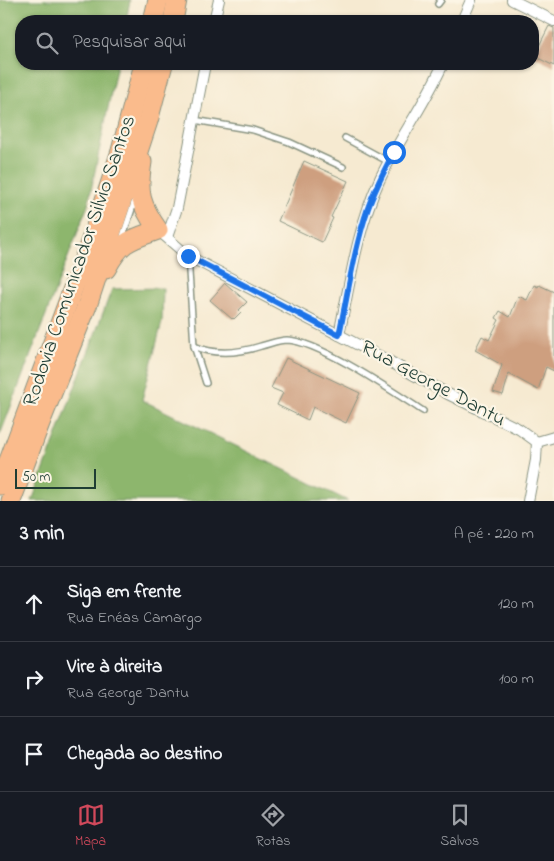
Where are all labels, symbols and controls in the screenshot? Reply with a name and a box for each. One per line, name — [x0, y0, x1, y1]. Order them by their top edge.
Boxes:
search box — [15, 15, 539, 70]
icon: search — [33, 29, 61, 57]
text: Pesquisar aqui — [73, 29, 186, 56]
street label: Rodovia Comunicador Silvio Santos — [16, 111, 144, 411]
route start — [383, 141, 406, 164]
route end — [177, 245, 200, 268]
street label: Rua George Dantu — [354, 333, 511, 437]
scale bar — [15, 466, 96, 489]
text: 50 m — [22, 467, 50, 488]
text: 3 min — [20, 519, 64, 549]
text: A pé · 220 m — [454, 522, 534, 546]
text: Siga em frente — [67, 579, 181, 606]
icon: ahead — [20, 590, 48, 618]
text: 120 m — [498, 592, 534, 616]
text: Rua Enéas Camargo — [67, 606, 202, 630]
text: Vire à direita — [67, 654, 162, 681]
icon: right — [20, 665, 48, 693]
text: 100 m — [499, 667, 534, 691]
text: Rua George Dantu — [67, 681, 189, 705]
icon: arrive — [20, 740, 48, 768]
text: Chegada ao destino — [67, 741, 222, 768]
tab: Mapa — [75, 801, 106, 852]
tab: Rotas — [256, 801, 290, 852]
tab: Salvos — [440, 801, 479, 852]

